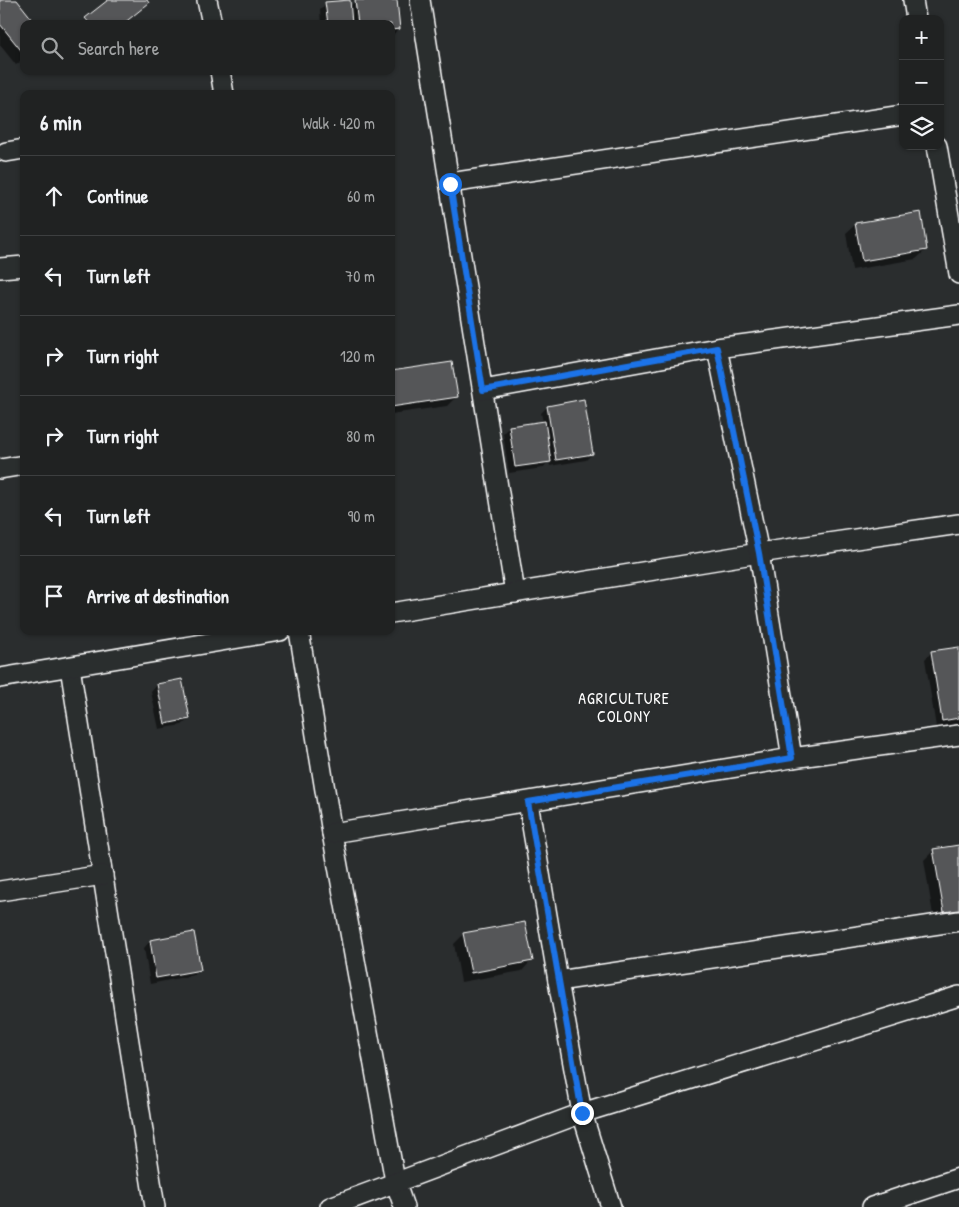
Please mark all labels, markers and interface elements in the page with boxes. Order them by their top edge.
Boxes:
map controls [899,15,944,150]
button: + [899,15,944,60]
search box [20,20,395,75]
icon: search [38,34,66,62]
text: Search here [78,35,159,61]
button: − [899,60,944,105]
button: layers [899,105,944,150]
text: 6 min [40,108,82,137]
text: Walk · 420 m [302,112,375,134]
route start [439,173,462,196]
icon: ahead [40,182,68,210]
text: Continue [87,183,148,209]
text: 60 m [347,185,375,207]
icon: left [40,262,68,290]
text: Turn left [87,263,150,289]
text: 70 m [345,265,375,287]
icon: right [40,342,68,370]
text: Turn right [87,343,158,369]
text: 120 m [340,345,375,367]
icon: right [40,422,68,450]
text: Turn right [87,423,158,449]
text: 80 m [346,425,375,447]
icon: left [40,502,68,530]
text: Turn left [87,503,150,529]
text: 90 m [347,505,375,527]
icon: arrive [40,582,68,610]
text: Arrive at destination [87,583,229,609]
district label: AGRICULTURE COLONY [578,687,670,727]
route end [571,1102,594,1125]

